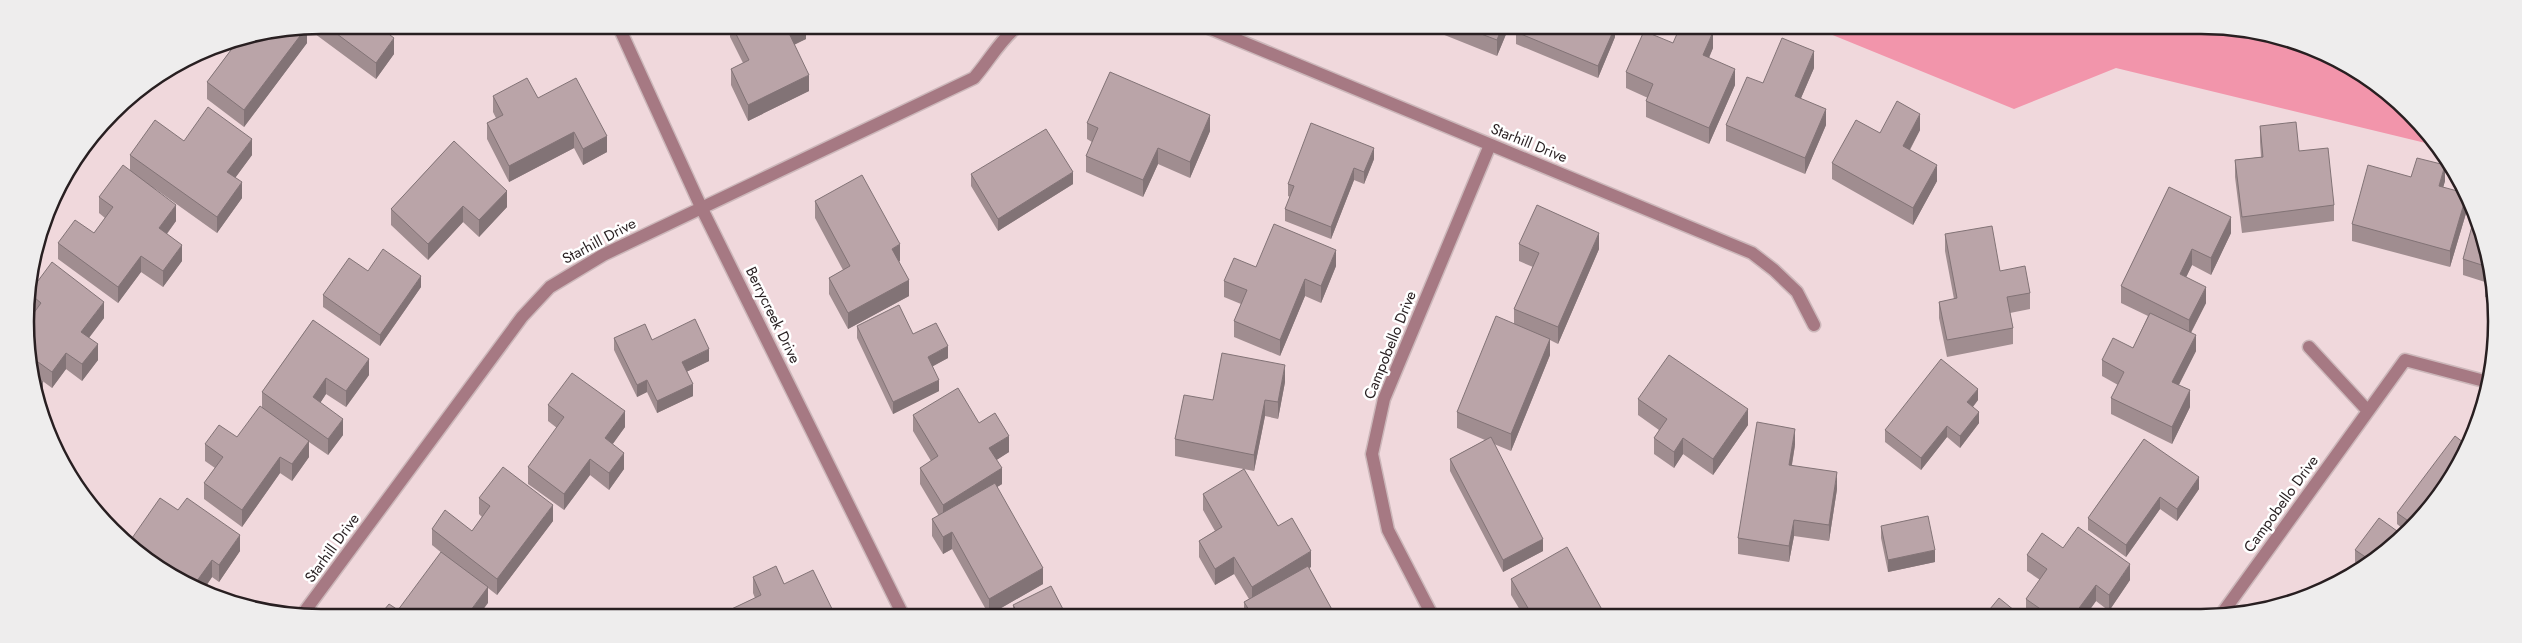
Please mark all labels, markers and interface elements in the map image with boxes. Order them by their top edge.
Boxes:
street label: Starhill Drive [1487,118,1571,168]
street label: Starhill Drive [558,212,640,270]
street label: Berrycreek Drive [740,263,806,367]
street label: Campobello Drive [1358,287,1422,403]
street label: Campobello Drive [2238,451,2324,557]
street label: Starhill Drive [299,509,365,587]

